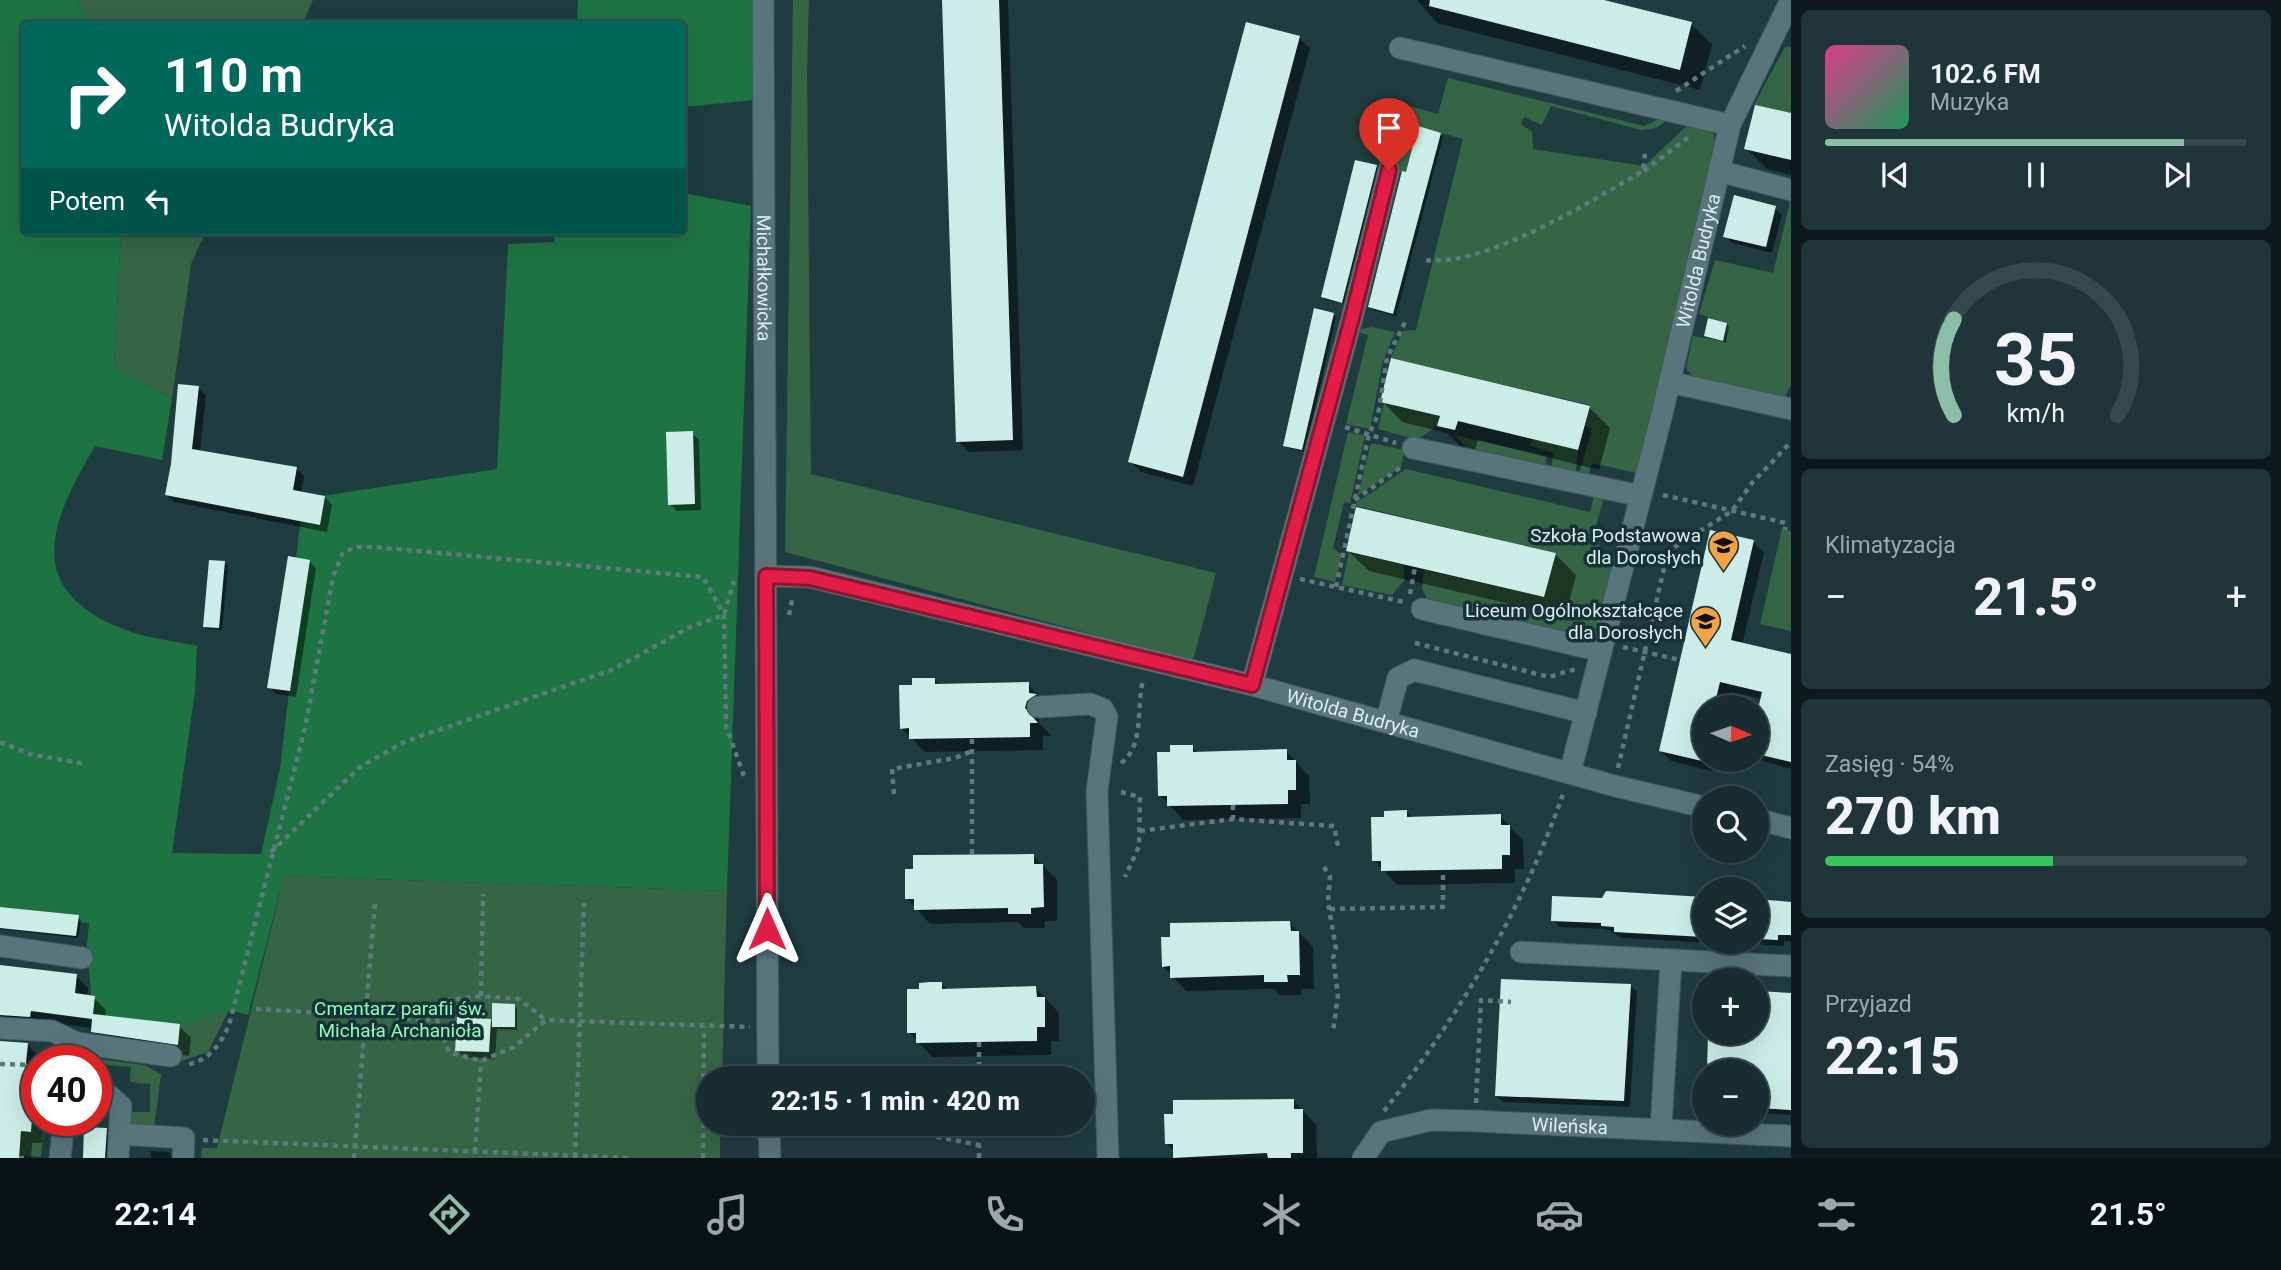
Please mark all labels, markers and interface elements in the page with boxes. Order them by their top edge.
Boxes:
text: 110 m [164,47,303,104]
icon: right [49,49,140,140]
text: 102.6 FM [1930,59,2041,89]
text: Muzyka [1930,89,2009,116]
pin [1359,98,1419,170]
text: Witolda Budryka [164,106,395,144]
icon: arrive [1370,109,1408,147]
icon: previous [1876,156,1914,194]
icon: pause [2017,156,2055,194]
icon: next [2158,156,2196,194]
icon: left [139,182,177,220]
text: Potem [49,186,125,216]
street label: Witolda Budryka [1671,191,1725,330]
street label: Michałkowicka [752,215,776,341]
text: 35 [1994,318,2078,404]
text: km/h [2007,399,2065,428]
place label: Szkoła Podstawowa dla Dorosłych [1530,524,1701,569]
school or university icon: Szkoła Podstawowa dla Dorosłych [1707,529,1741,573]
text: Klimatyzacja [1825,532,1956,559]
text: 21.5° [1973,567,2099,628]
text: − [1825,575,1847,619]
text: + [2225,575,2247,619]
place label: Liceum Ogólnokształcące dla Dorosłych [1465,599,1683,644]
school or university icon: Liceum Ogólnokształcące dla Dorosłych [1689,604,1723,648]
street label: Witolda Budryka [1284,684,1422,743]
north arrow [1692,695,1769,772]
map controls [1692,695,1769,1136]
text: Zasięg · 54% [1825,751,1954,778]
button: search [1692,786,1769,863]
text: 270 km [1825,786,2001,847]
button: layers [1692,877,1769,954]
position arrow [730,892,804,966]
button: + [1692,968,1769,1045]
text: Przyjazd [1825,991,1912,1018]
park label: Cmentarz parafii św. Michała Archanioła [314,997,486,1042]
text: 22:15 [1825,1026,1960,1087]
speed limit sign: 40 [21,1045,112,1136]
button: − [1692,1059,1769,1136]
text: 22:15 · 1 min · 420 m [771,1086,1020,1116]
street label: Wileńska [1531,1112,1609,1139]
icon: directions [425,1190,474,1239]
icon: music [703,1190,752,1239]
icon: phone [980,1190,1029,1239]
icon: climate [1257,1190,1306,1239]
icon: car [1535,1190,1584,1239]
icon: filters [1812,1190,1861,1239]
text: 22:14 [114,1195,197,1233]
text: 21.5° [2090,1195,2167,1233]

